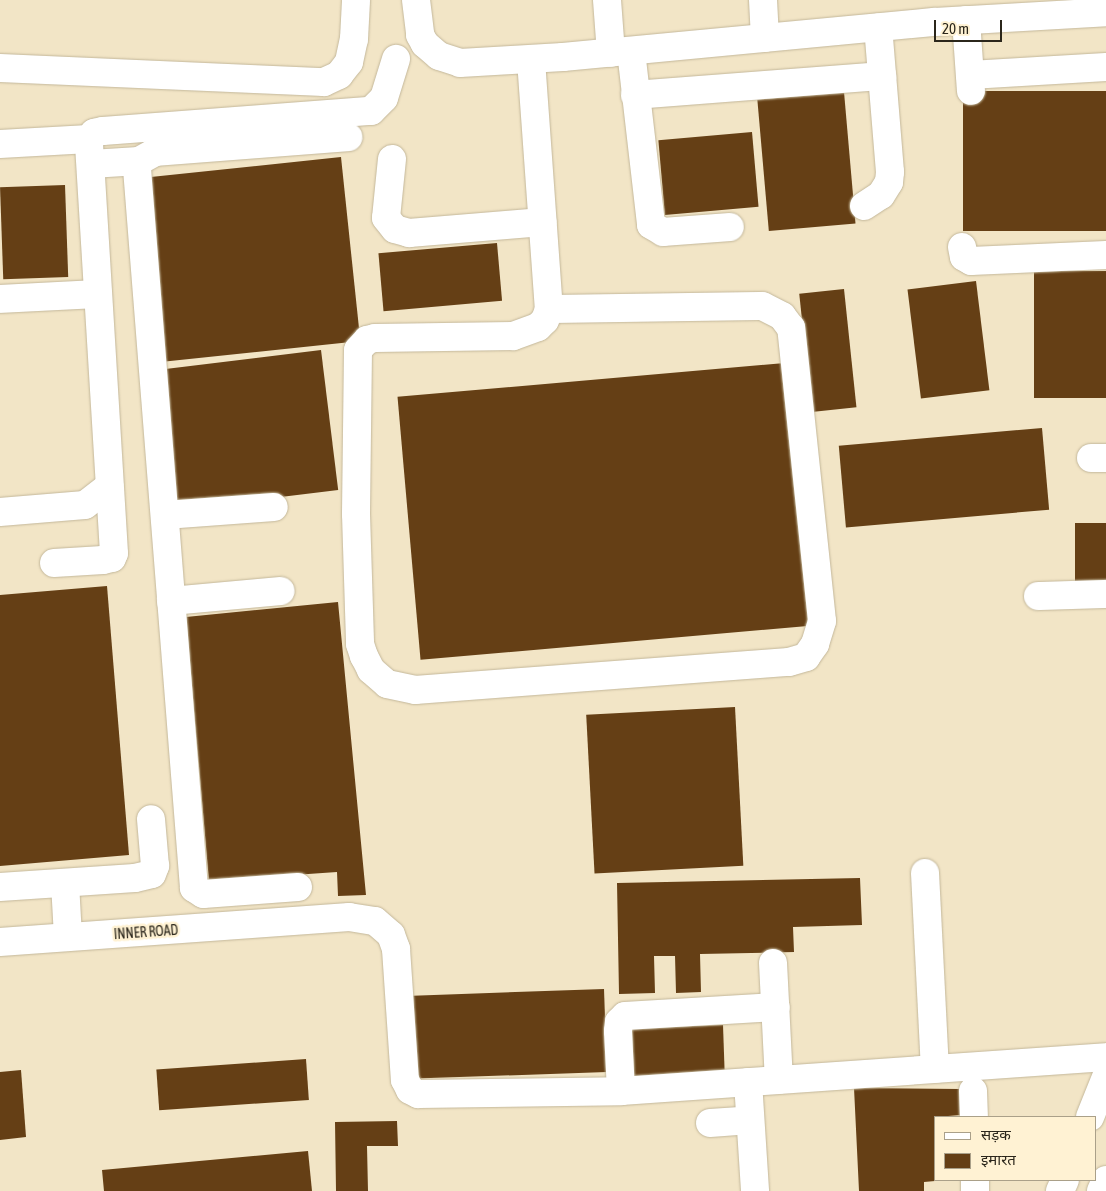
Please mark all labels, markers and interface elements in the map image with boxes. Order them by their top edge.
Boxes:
scale bar [936,10,1004,42]
text: 20 m [942,20,969,37]
street label: INNER ROAD [113,921,179,943]
legend [934,1116,1096,1181]
text: सड़क [981,1126,1011,1143]
text: इमारत [981,1151,1016,1168]

